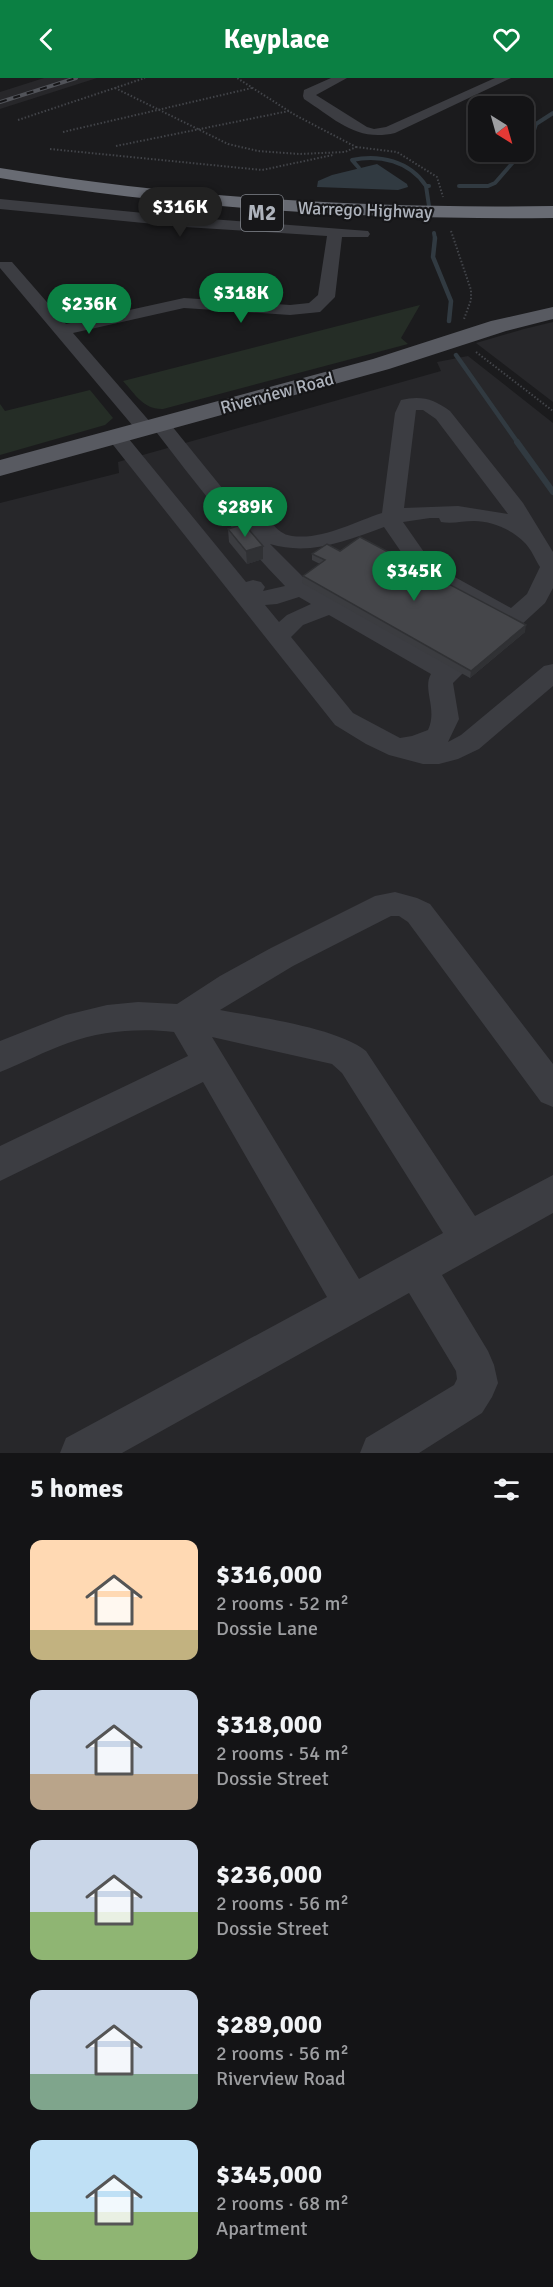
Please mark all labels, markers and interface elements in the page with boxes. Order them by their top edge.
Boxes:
icon: back [30,23,63,56]
text: Keyplace [224,23,329,56]
icon: heart [490,23,523,56]
north arrow [468,96,534,162]
map controls [468,96,534,162]
pin: $316K [138,187,222,238]
text: $316K [152,194,208,219]
road number: M2 [241,195,283,231]
street label: Warrego Highway [297,197,433,223]
pin: $318K [199,273,283,324]
text: $318K [213,280,269,305]
pin: $236K [47,284,131,335]
text: $236K [61,291,117,316]
street label: Riverview Road [218,367,336,419]
pin: $289K [203,487,287,538]
text: $289K [217,494,273,519]
pin: $345K [372,551,456,602]
text: $345K [386,558,442,583]
text: 5 homes [30,1473,123,1505]
icon: filters [490,1473,523,1506]
text: $316,000 [216,1559,322,1591]
icon: home [78,1564,150,1636]
text: 2 rooms · 52 m² [216,1591,349,1616]
text: Dossie Lane [216,1616,318,1641]
text: $318,000 [216,1709,322,1741]
icon: home [78,1714,150,1786]
text: 2 rooms · 54 m² [216,1741,349,1766]
text: Dossie Street [216,1766,329,1791]
text: $236,000 [216,1859,322,1891]
icon: home [78,1864,150,1936]
text: 2 rooms · 56 m² [216,1891,349,1916]
text: Dossie Street [216,1916,329,1941]
text: $289,000 [216,2009,322,2041]
icon: home [78,2014,150,2086]
text: 2 rooms · 56 m² [216,2041,349,2066]
text: Riverview Road [216,2066,346,2091]
text: $345,000 [216,2159,322,2191]
icon: home [78,2164,150,2236]
text: 2 rooms · 68 m² [216,2191,349,2216]
text: Apartment [216,2216,308,2241]

